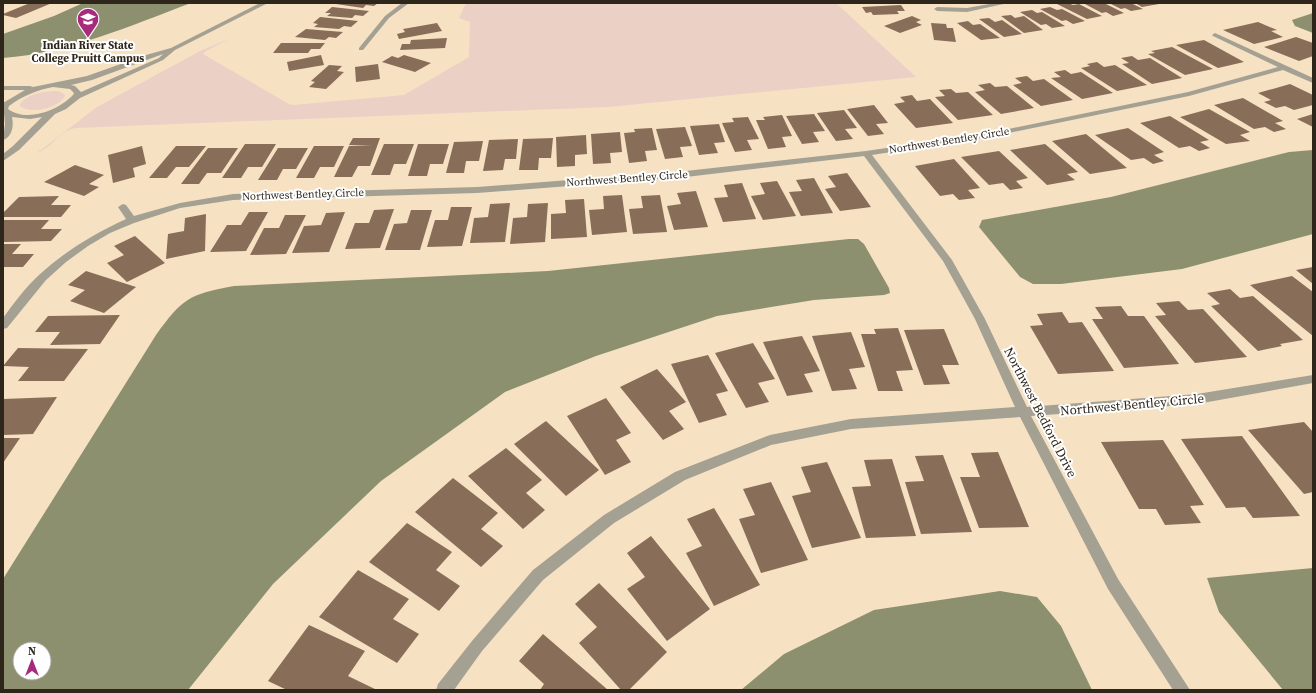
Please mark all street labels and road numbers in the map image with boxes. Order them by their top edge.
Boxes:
street label: Northwest Bentley Circle [888,123,1011,157]
street label: Northwest Bentley Circle [566,167,689,190]
street label: Northwest Bentley Circle [242,185,365,204]
street label: Northwest Bedford Drive [1000,344,1081,481]
street label: Northwest Bentley Circle [1059,390,1205,419]

